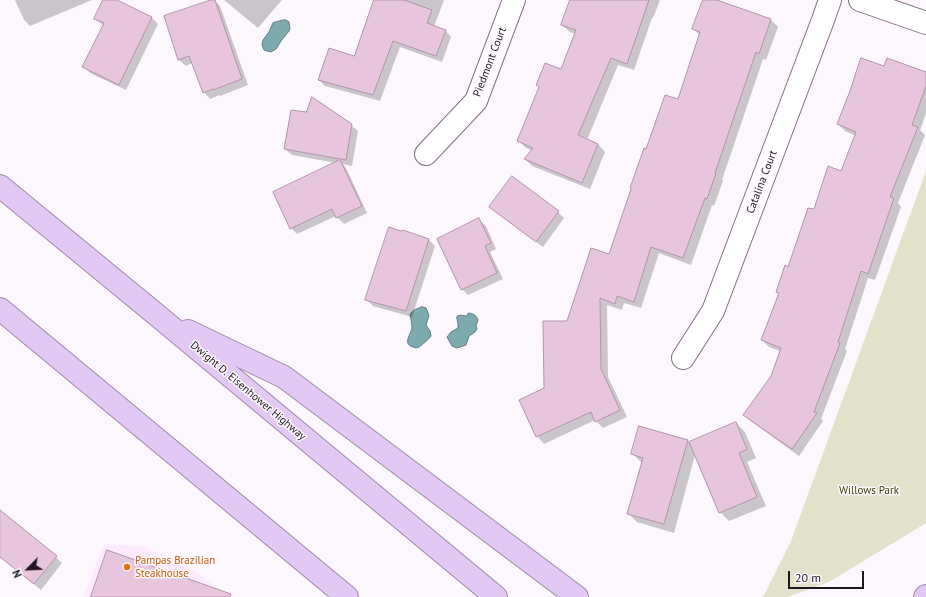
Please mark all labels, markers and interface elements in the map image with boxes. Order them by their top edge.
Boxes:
street label: Piedmont Court [471,25,509,99]
street label: Catalina Court [744,148,780,216]
street label: Dwight D. Eisenhower Highway [187,339,309,443]
park label: Willows Park [839,484,899,498]
north arrow [8,549,48,589]
place label: Pampas Brazilian Steakhouse [135,554,215,580]
marker: Pampas Brazilian Steakhouse [122,562,132,572]
scale bar [790,563,866,589]
text: N [9,568,25,580]
text: 20 m [795,570,821,585]

